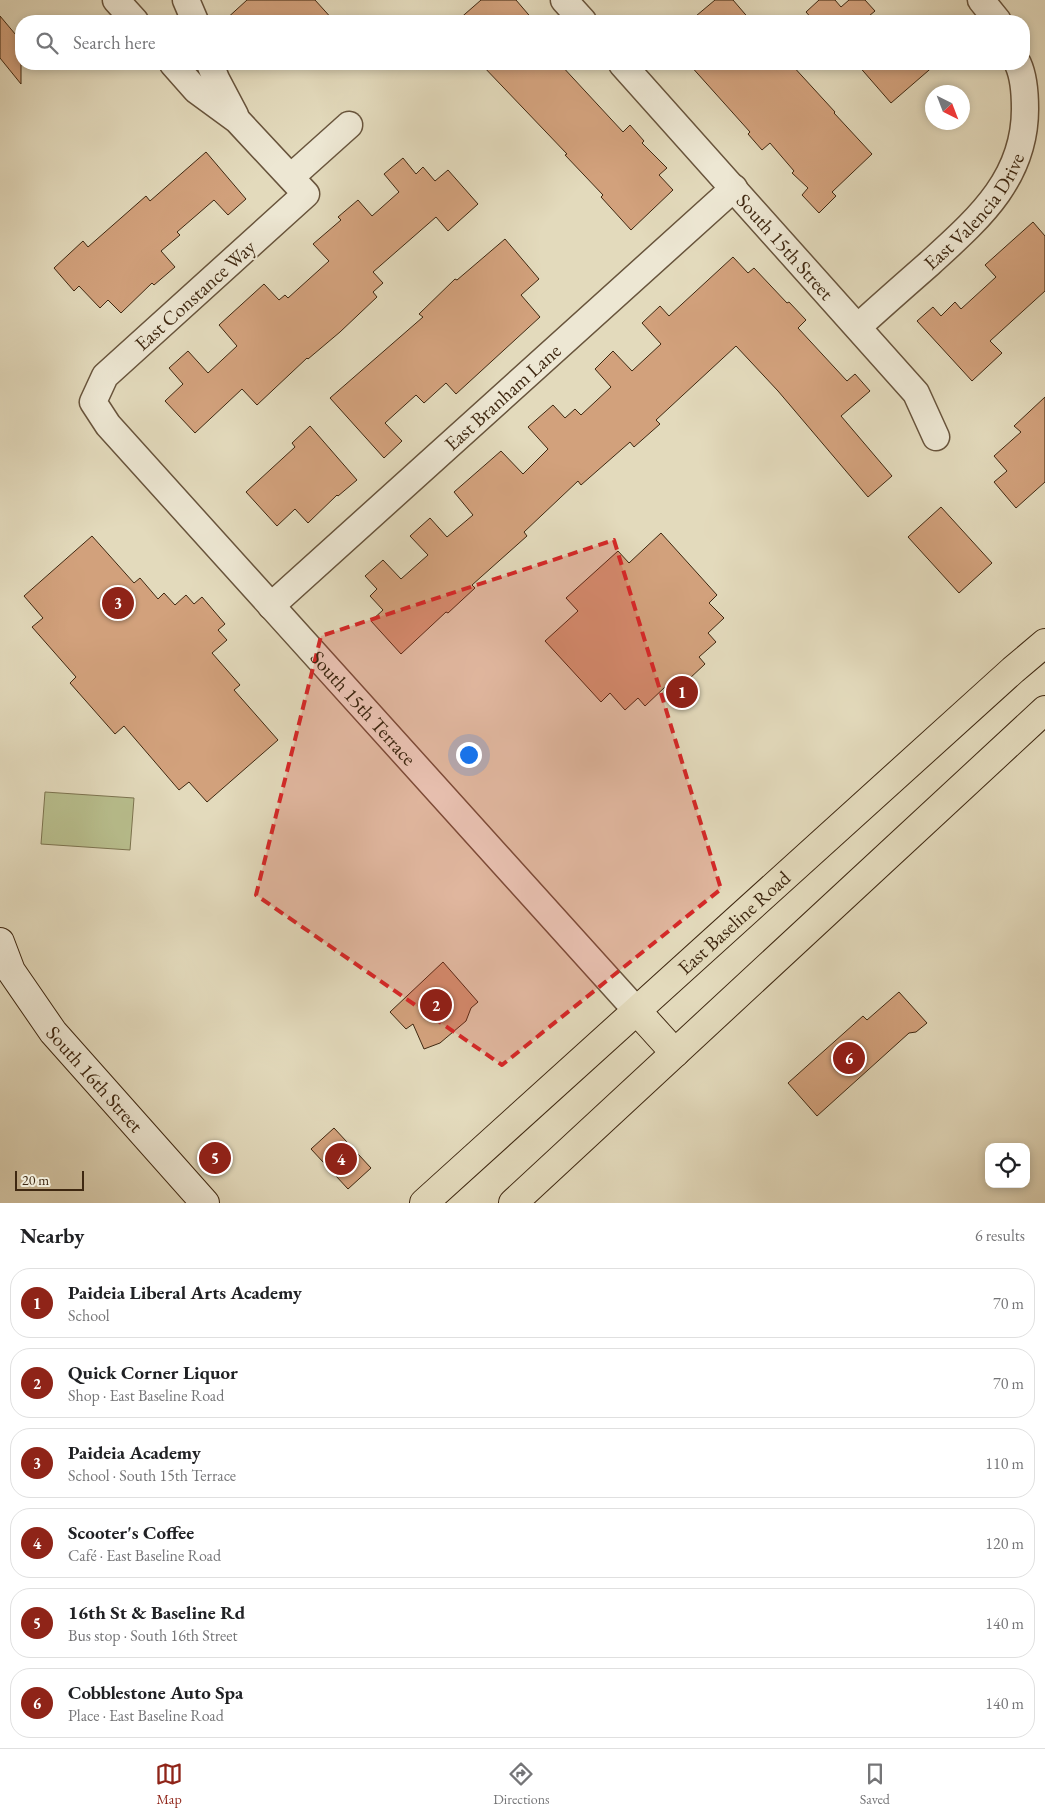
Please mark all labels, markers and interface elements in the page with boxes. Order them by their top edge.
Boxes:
search box [15,15,1030,70]
icon: search [33,29,61,57]
text: Search here [73,30,155,55]
north arrow [925,85,970,130]
street label: East Valencia Drive [918,149,1030,275]
street label: South 15th Street [731,188,840,306]
street label: East Constance Way [129,234,261,356]
street label: East Branham Lane [439,337,567,456]
pin: 3 [102,584,134,622]
street label: South 15th Terrace [305,645,422,771]
pin: 1 [666,673,698,711]
your location [456,742,482,768]
street label: East Baseline Road [672,864,797,980]
pin: 2 [420,986,452,1024]
street label: South 16th Street [41,1020,150,1138]
pin: 6 [833,1039,865,1077]
pin: 5 [199,1139,231,1177]
pin: 4 [325,1140,357,1178]
map controls [985,1143,1030,1188]
button: locate [985,1143,1030,1188]
scale bar [15,1168,84,1191]
text: 20 m [22,1171,49,1189]
text: Nearby [20,1222,84,1249]
text: 6 results [975,1225,1025,1246]
text: Paideia Liberal Arts Academy [68,1280,302,1305]
text: 1 [33,1293,41,1314]
text: 70 m [993,1293,1024,1314]
text: School [68,1305,110,1326]
text: Quick Corner Liquor [68,1360,238,1385]
text: 2 [33,1373,41,1394]
text: 70 m [993,1373,1024,1394]
text: Shop · East Baseline Road [68,1385,224,1406]
text: Paideia Academy [68,1440,201,1465]
text: 3 [33,1453,41,1474]
text: 110 m [985,1453,1024,1474]
text: School · South 15th Terrace [68,1465,236,1486]
text: Scooter's Coffee [68,1520,194,1545]
text: 4 [33,1533,41,1554]
text: 120 m [985,1533,1024,1554]
text: Café · East Baseline Road [68,1545,221,1566]
text: 16th St & Baseline Rd [68,1600,245,1625]
text: 5 [33,1613,41,1634]
text: 140 m [985,1613,1024,1634]
text: Bus stop · South 16th Street [68,1625,237,1646]
text: Cobblestone Auto Spa [68,1680,243,1705]
text: 6 [33,1693,41,1714]
text: 140 m [985,1693,1024,1714]
text: Place · East Baseline Road [68,1705,224,1726]
tab: Map [155,1760,183,1808]
tab: Directions [493,1760,550,1808]
tab: Saved [860,1760,890,1808]

